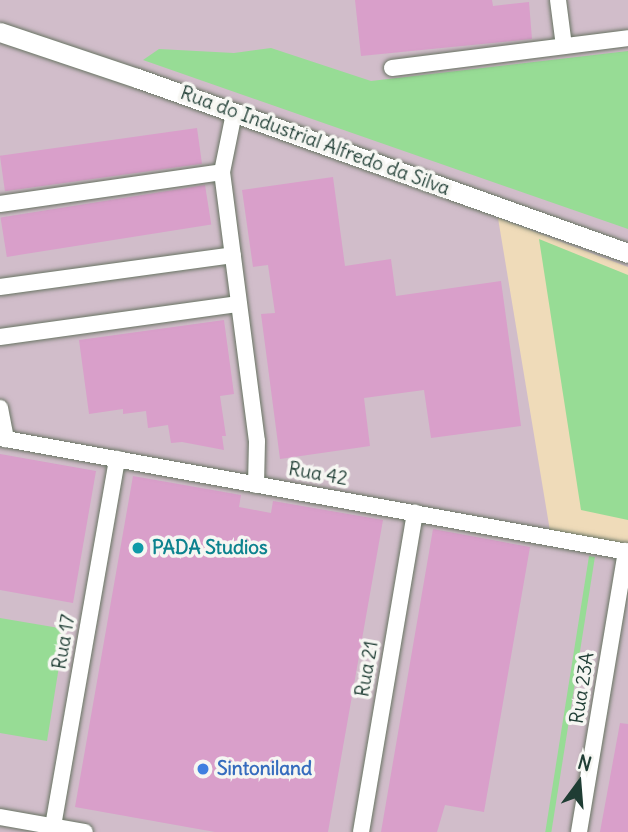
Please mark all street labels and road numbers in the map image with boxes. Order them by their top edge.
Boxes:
street label: Rua do Industrial Alfredo da Silva [177,82,453,200]
street label: Rua 42 [287,458,349,490]
street label: Rua 17 [48,613,80,671]
street label: Rua 21 [351,639,383,699]
street label: Rua 23A [565,651,599,725]

